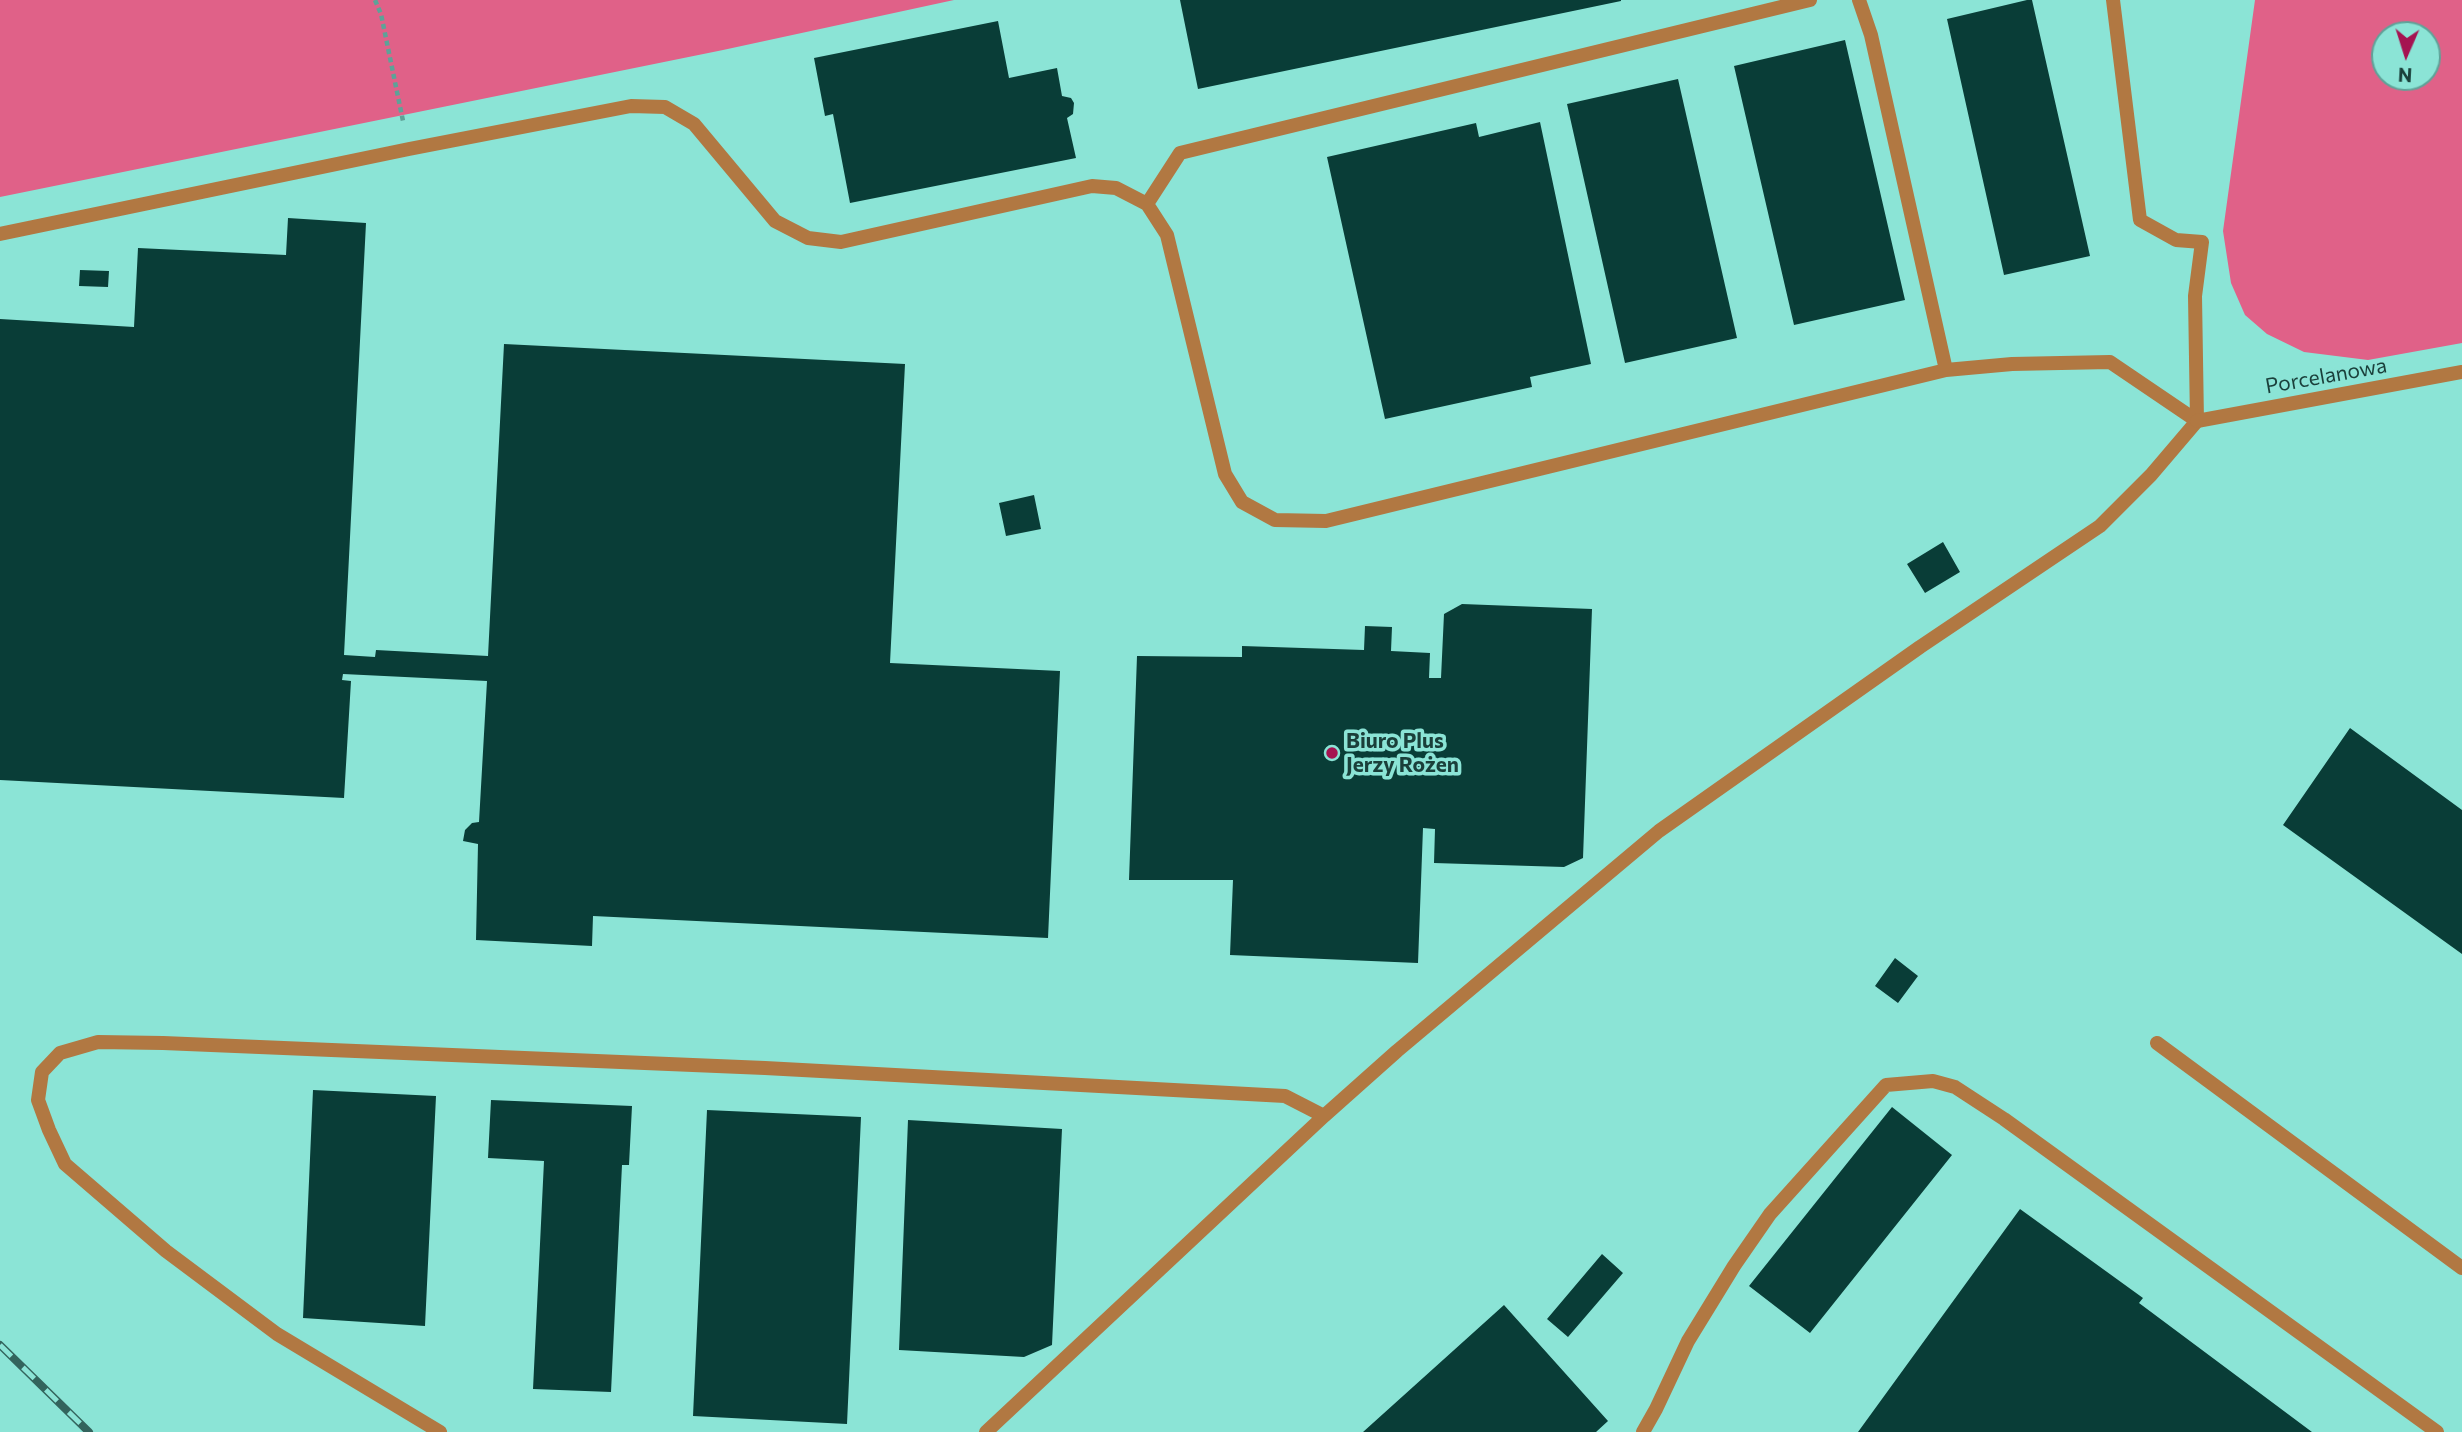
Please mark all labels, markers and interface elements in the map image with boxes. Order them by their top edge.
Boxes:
north arrow [2371,21,2441,91]
text: N [2397,64,2413,87]
street label: Porcelanowa [2263,353,2389,399]
place label: Biuro Plus Jerzy Rożen [1346,728,1459,778]
marker: Biuro Plus Jerzy Rożen [1324,745,1340,761]

